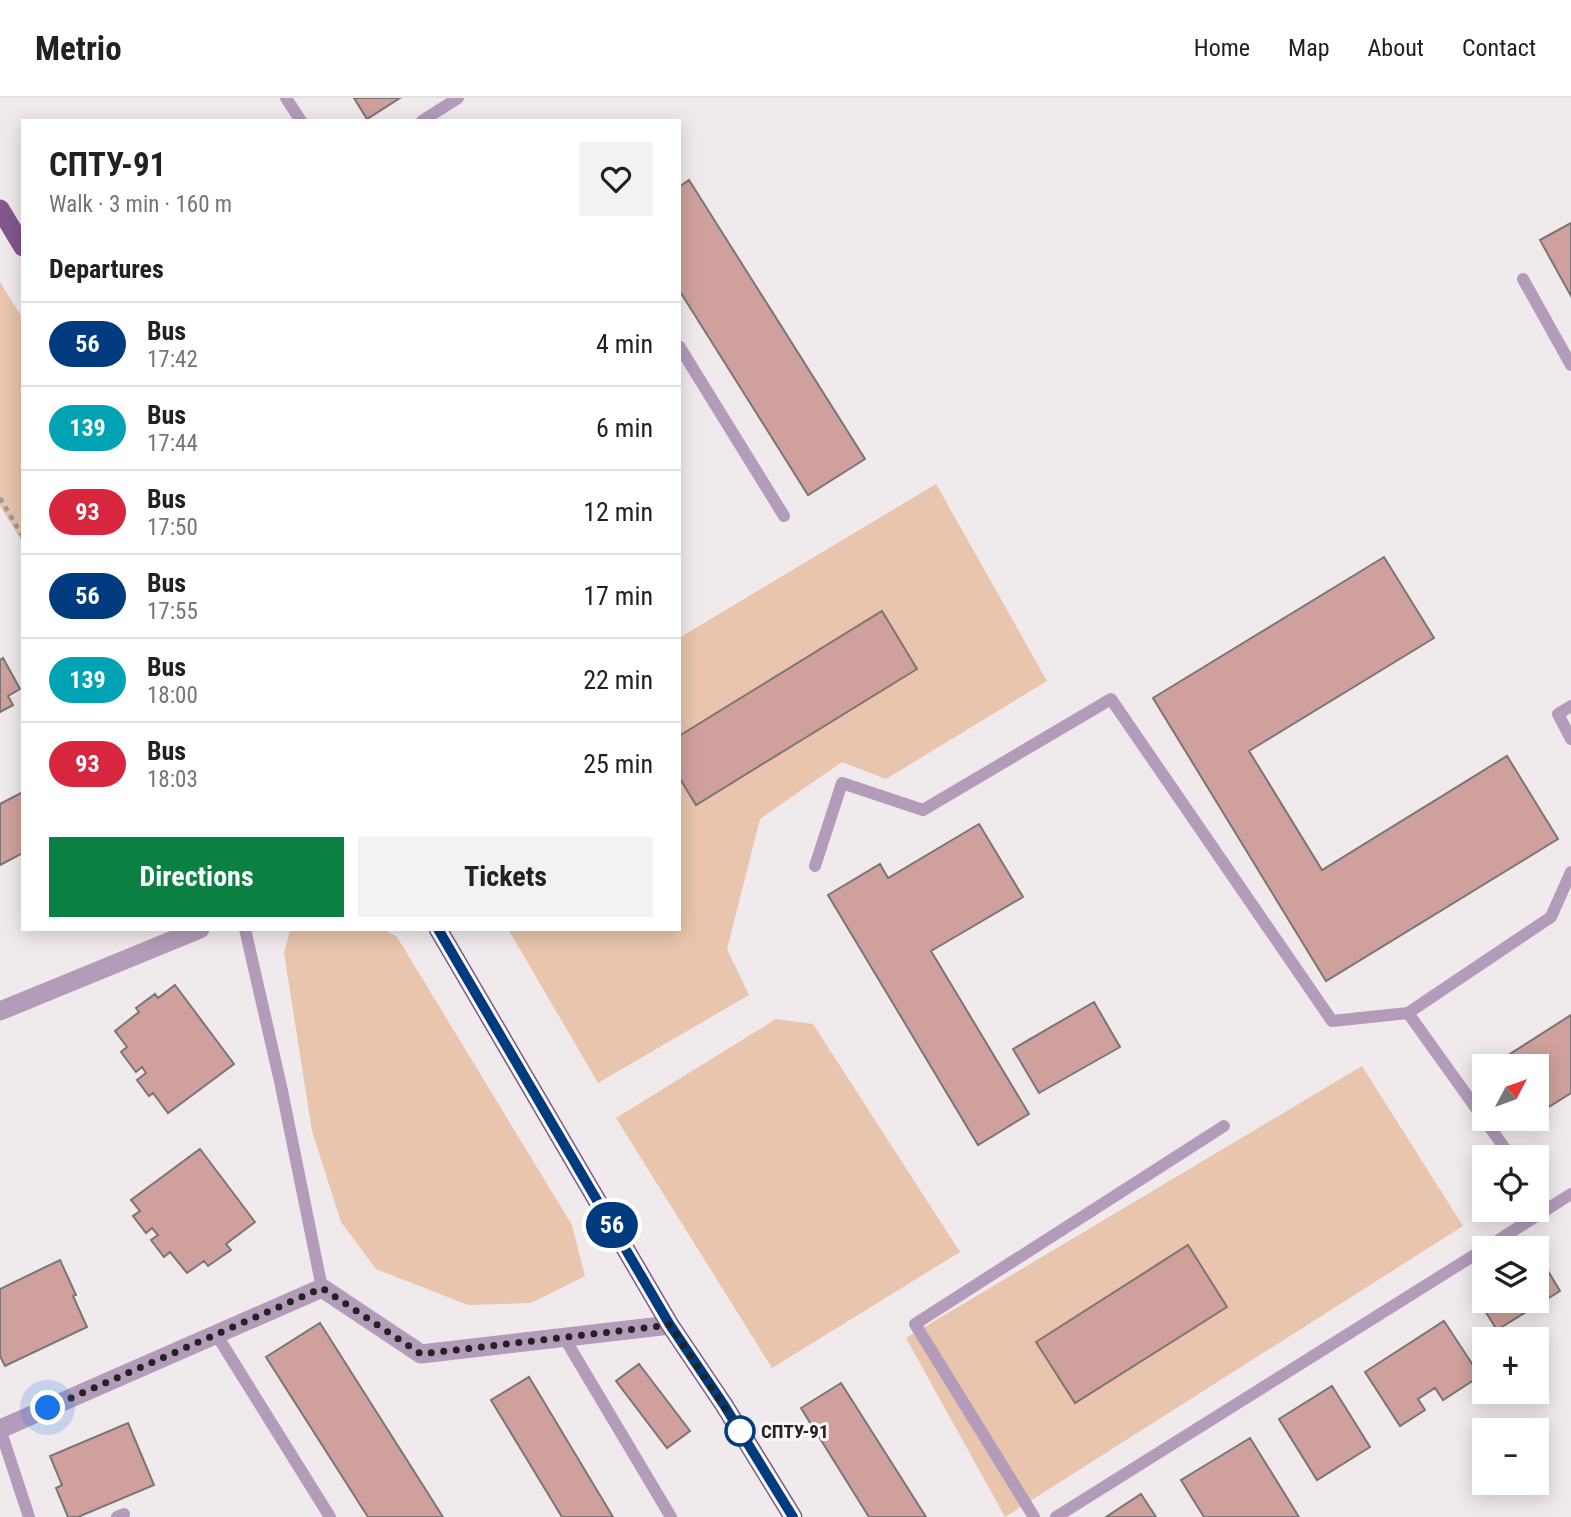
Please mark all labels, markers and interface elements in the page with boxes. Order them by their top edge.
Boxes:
text: Metrio [35,29,122,68]
text: Home [1194,34,1250,62]
text: Map [1288,34,1330,62]
text: About [1368,34,1424,62]
text: Contact [1462,34,1536,62]
button: heart [579,142,653,216]
text: СПТУ-91 [49,145,166,184]
text: Walk · 3 min · 160 m [49,191,232,218]
text: Departures [49,254,164,284]
text: Bus [147,316,186,346]
text: 4 min [596,329,653,359]
text: 56 [75,330,100,358]
text: 17:42 [147,346,198,373]
text: Bus [147,400,186,430]
text: 6 min [596,413,653,443]
text: 139 [69,414,106,442]
text: 17:44 [147,430,198,457]
text: Bus [147,484,186,514]
text: 12 min [583,497,653,527]
text: 93 [75,498,100,526]
text: 17:50 [147,514,198,541]
text: Bus [147,568,186,598]
text: 17 min [583,581,653,611]
text: 56 [75,582,100,610]
text: 17:55 [147,598,198,625]
text: Bus [147,652,186,682]
text: 22 min [583,665,653,695]
text: 139 [69,666,106,694]
text: 18:00 [147,682,198,709]
text: Bus [147,736,186,766]
text: 25 min [583,749,653,779]
text: 93 [75,750,100,778]
text: 18:03 [147,766,198,793]
button: Directions [49,837,344,917]
button: Tickets [358,837,653,917]
north arrow [1472,1054,1549,1130]
map controls [1472,1054,1549,1495]
button: locate [1472,1145,1549,1222]
line badge: 56 [580,1202,644,1248]
text: 56 [600,1211,624,1239]
button: layers [1472,1236,1549,1313]
button: + [1472,1327,1549,1404]
your location [30,1390,65,1425]
marker: СПТУ-91 [725,1416,755,1446]
button: − [1472,1418,1549,1495]
place label: СПТУ-91 [761,1420,829,1443]

